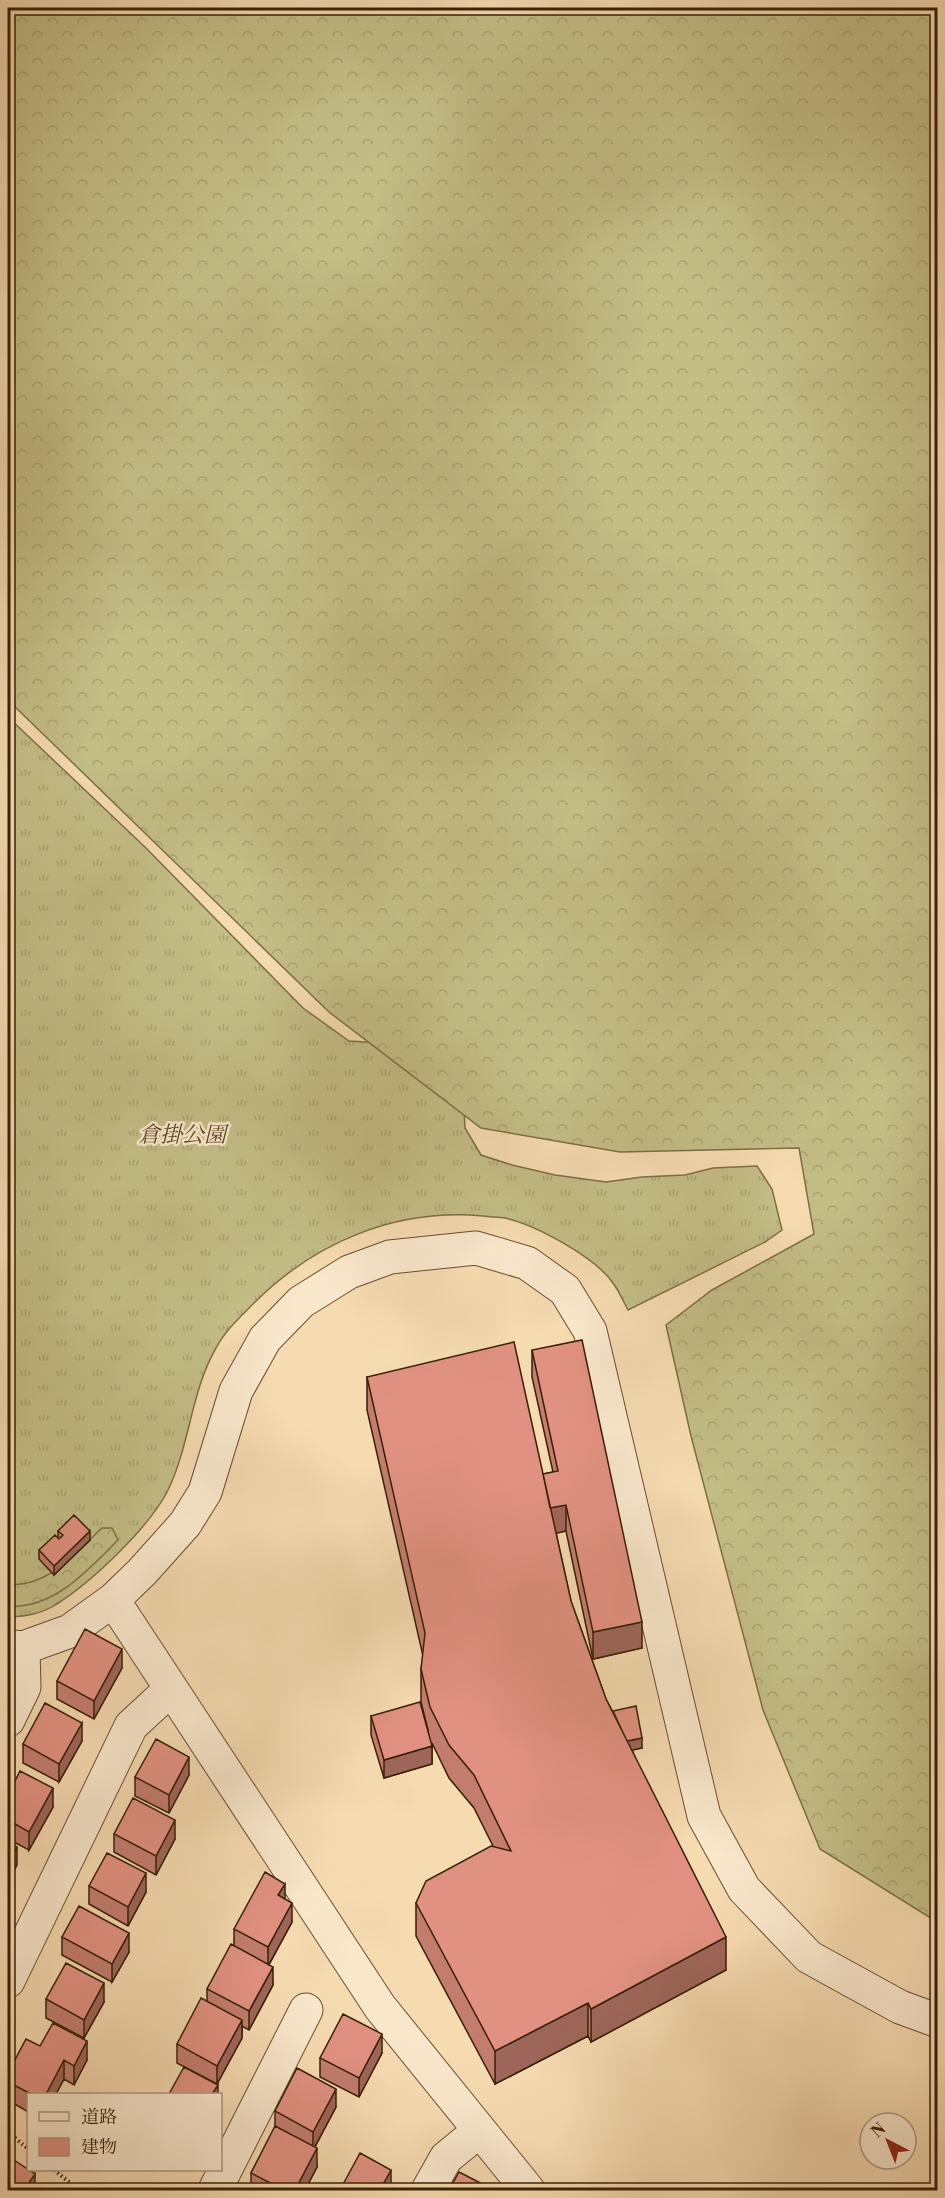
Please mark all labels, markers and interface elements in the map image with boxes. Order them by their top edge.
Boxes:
park label: 倉掛公園 [138,1122,229,1149]
legend [27,2093,222,2171]
text: 道路 [81,2106,117,2129]
north arrow [858,2111,918,2171]
text: N [867,2119,890,2142]
text: 建物 [81,2136,117,2159]

